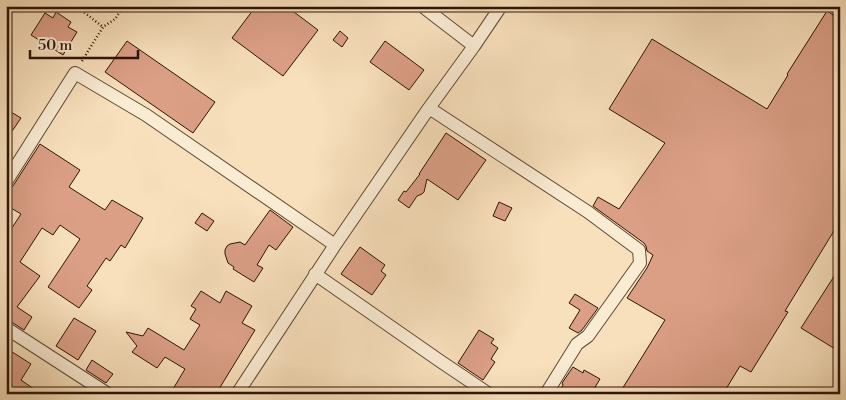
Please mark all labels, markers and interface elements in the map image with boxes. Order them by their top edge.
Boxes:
scale bar [30,28,138,60]
text: 50 m [38,36,72,55]

